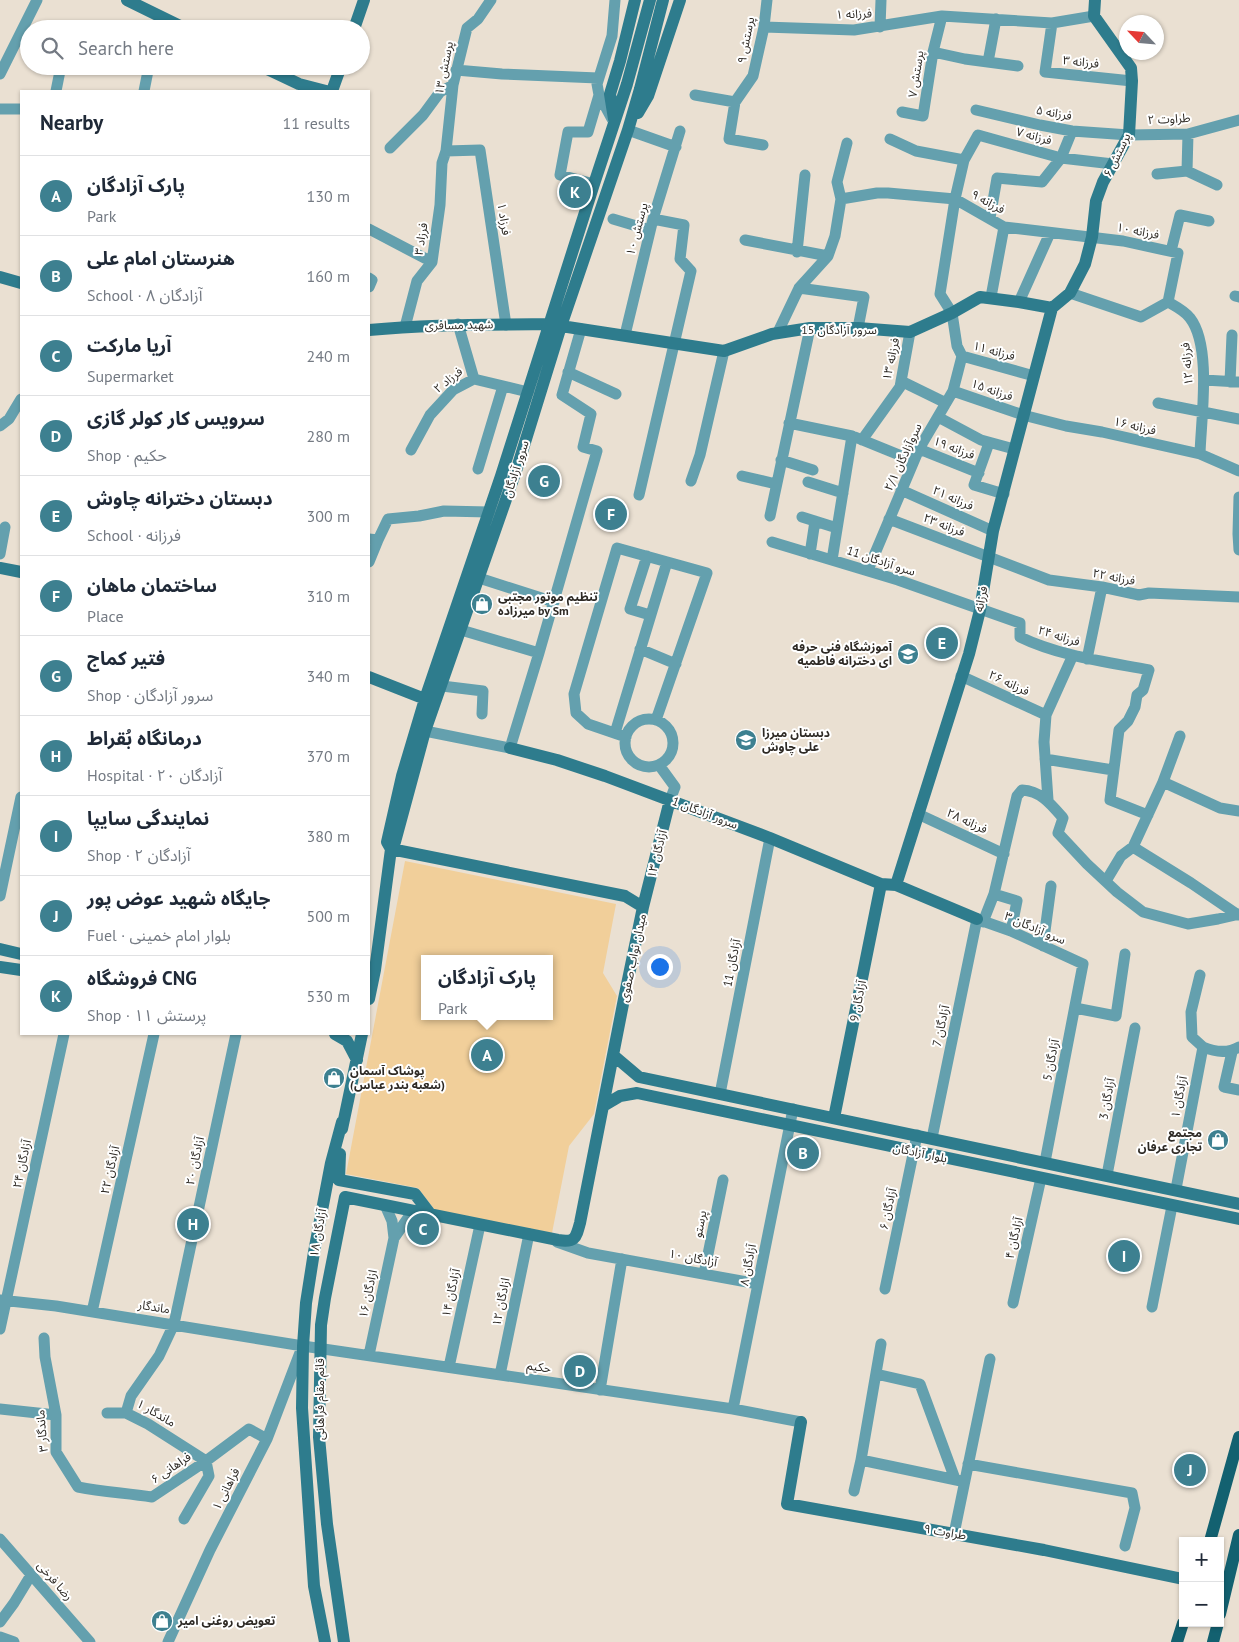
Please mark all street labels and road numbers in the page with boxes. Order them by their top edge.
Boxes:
street label: فرزانه ۱ [836,5,872,22]
street label: پرستش ۹ [734,15,758,65]
street label: پرستش ۱۳ [431,40,457,96]
street label: پرستش ۷ [904,49,928,99]
street label: فرزانه ۳ [1062,52,1100,71]
street label: فرزانه ۵ [1035,102,1073,123]
street label: طراوت ۲ [1147,110,1191,127]
street label: فرزانه ۷ [1015,124,1054,147]
street label: پرستش ۶ [1099,130,1135,180]
street label: فرزانه ۹ [969,186,1008,217]
street label: پرستش ۱۰ [622,201,652,257]
street label: فرزاد ۱ [495,202,514,236]
street label: فرزانه ۱۰ [1116,219,1161,242]
street label: فرزاد ۳ [411,222,430,256]
street label: شهید مسافری [424,316,494,333]
street label: سرور آزادگان 15 [801,322,877,337]
street label: فرزانه ۱۳ [879,336,902,382]
street label: فرزانه ۱۱ [971,338,1017,363]
street label: فرزانه ۱۲ [1177,342,1196,386]
street label: فرزاد ۲ [430,363,465,396]
street label: فرزانه ۱۵ [969,375,1015,404]
street label: فرزانه ۱۶ [1112,413,1158,438]
street label: ۲/۱ سروآزادگان [880,421,925,493]
street label: فرزانه ۱۹ [931,433,977,462]
street label: سرور آزادگان [499,438,532,499]
street label: فرزانه ۲۱ [930,482,976,513]
street label: فرزانه ۲۳ [921,510,967,539]
street label: سرو آزادگان 11 [845,542,917,579]
street label: فرزانه ۲۲ [1092,565,1137,588]
street label: فرزانه [971,585,990,613]
street label: فرزانه ۲۴ [1036,622,1082,649]
street label: فرزانه ۲۶ [987,667,1032,698]
street label: سرور آزادگان 1 [670,793,740,832]
street label: فرزانه ۲۸ [945,805,990,836]
street label: آزادگان ۱۳ [643,828,670,880]
street label: سرو آزادگان ۳ [1002,908,1068,947]
street label: میدان نواب صفوی [616,912,649,1003]
street label: آزادگان 11 [720,937,744,988]
street label: آزادگان 9 [846,978,869,1023]
street label: آزادگان 7 [929,1003,952,1048]
street label: آزادگان 5 [1039,1037,1062,1082]
street label: آزادگان ۱ [1167,1074,1190,1119]
street label: آزادگان 3 [1095,1076,1118,1121]
street label: آزادگان ۲۰ [182,1135,207,1186]
street label: آزادگان ۲۴ [9,1138,34,1189]
street label: بلوار آزادگان [892,1139,949,1166]
street label: آزادگان ۲۲ [97,1144,122,1196]
street label: آزادگان ۶ [876,1186,899,1231]
street label: آزادگان ۱۸ [306,1207,329,1258]
street label: پرستو [690,1209,711,1239]
street label: آزادگان ۴ [1001,1215,1026,1260]
street label: آزادگان ۸ [736,1242,759,1287]
street label: آزادگان ۱۰ [668,1245,719,1270]
street label: آزادگان ۱۴ [438,1267,463,1318]
street label: ازادگان ۱۶ [355,1268,380,1319]
street label: ازادگان ۱۲ [488,1276,513,1327]
street label: ماندگار [136,1296,171,1316]
street label: حکیم [526,1357,552,1378]
street label: قائم مقام فراهانی [312,1358,329,1440]
street label: ماندگار ۱ [134,1395,178,1430]
street label: ماندگار ۳ [32,1409,51,1453]
street label: فراهانی ۶ [148,1449,194,1486]
street label: فراهانی ۱ [209,1465,242,1512]
street label: طراوت ۹ [923,1520,967,1543]
street label: رضا فرخی [34,1558,76,1603]

